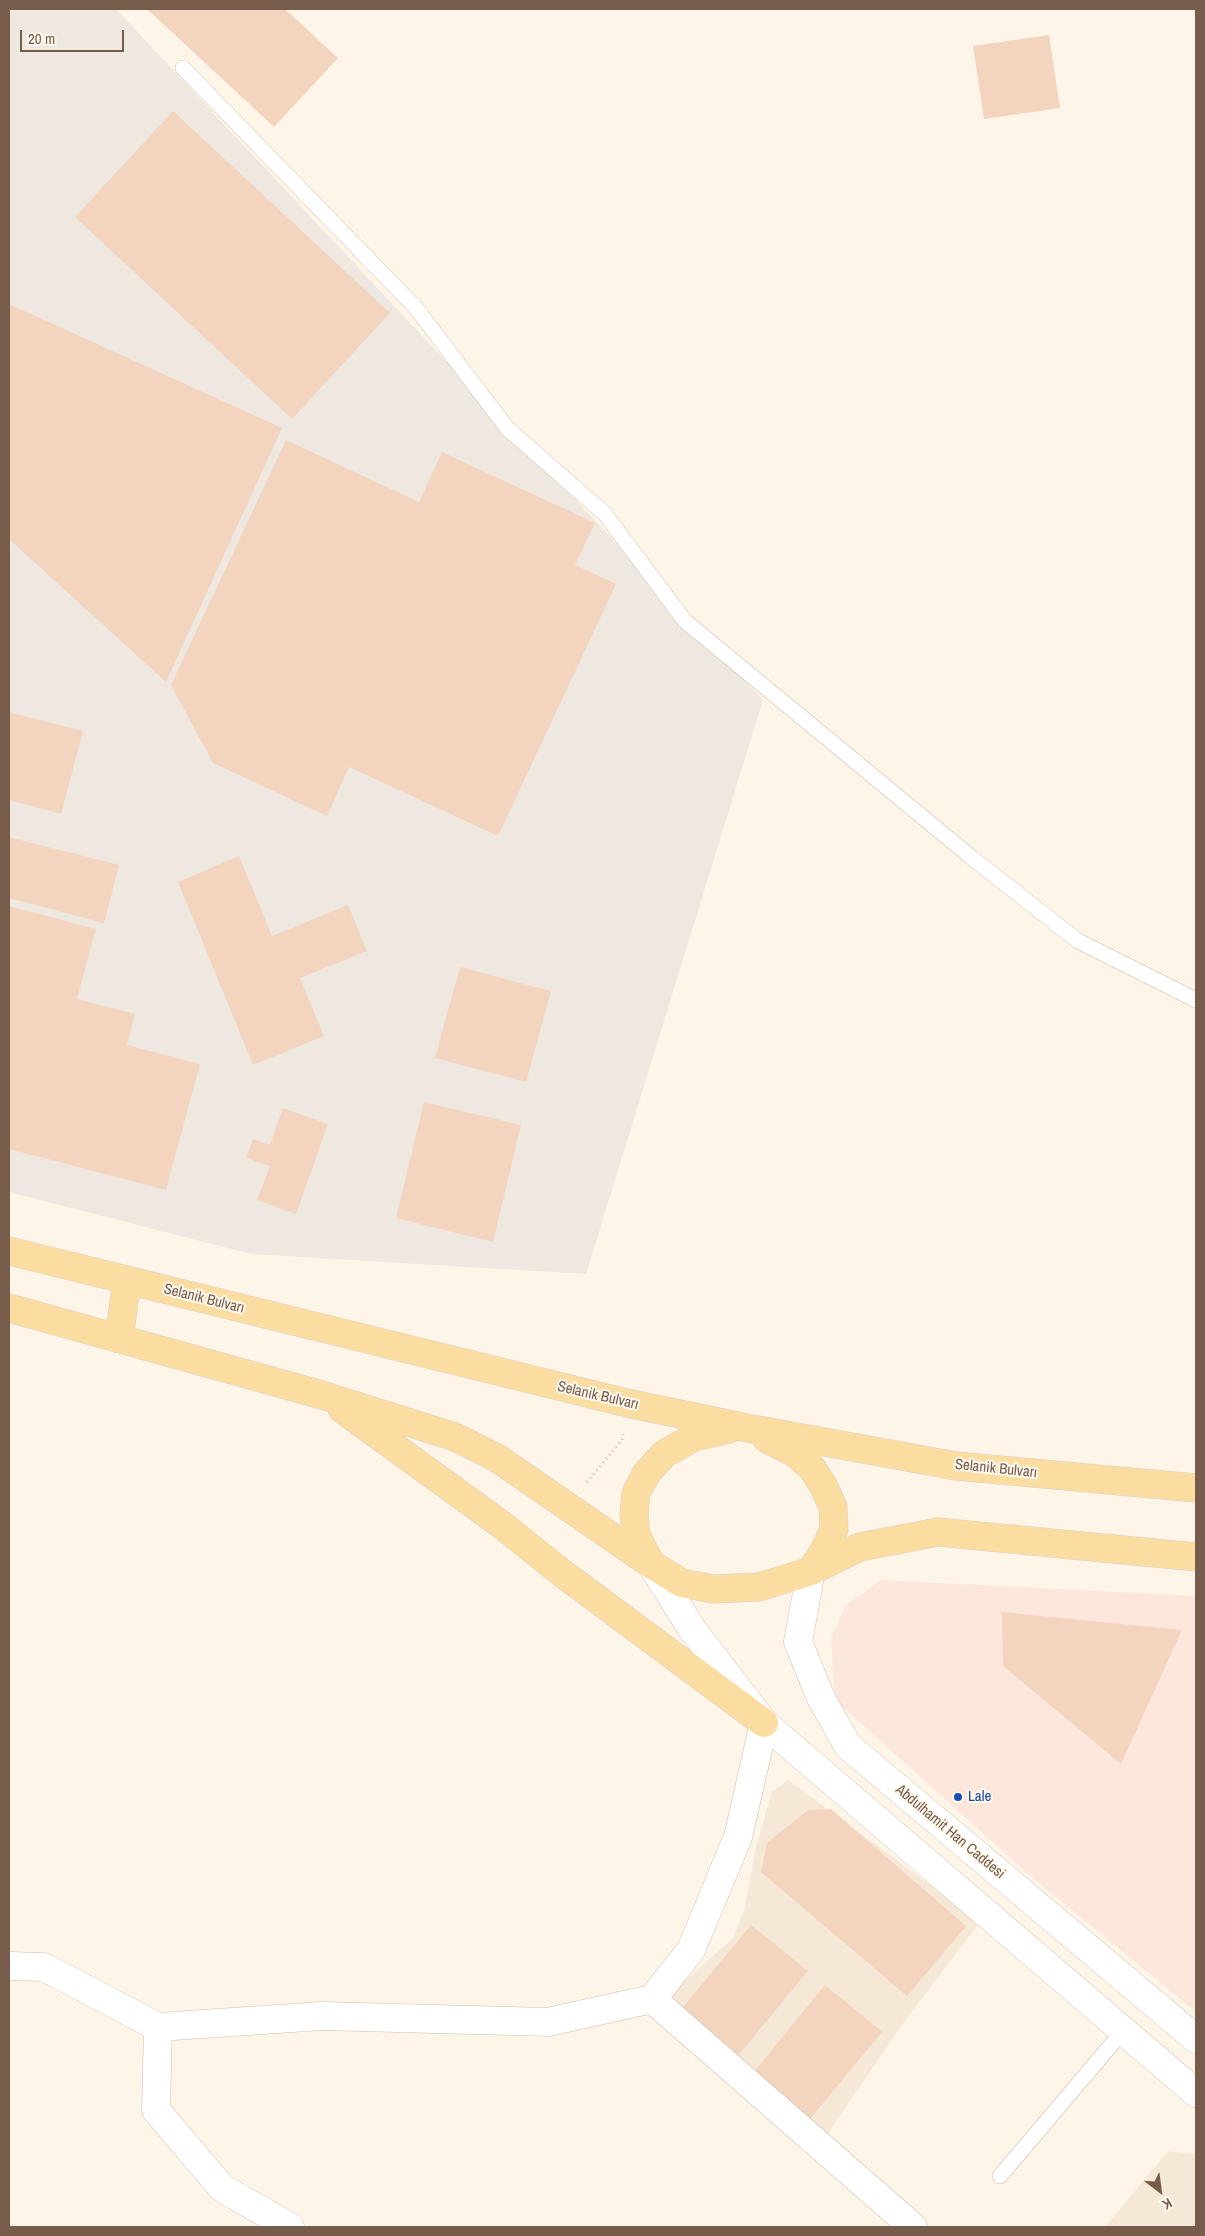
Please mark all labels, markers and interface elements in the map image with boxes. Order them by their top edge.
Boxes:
scale bar [22,20,126,52]
text: 20 m [28,28,55,49]
street label: Selanik Bulvarı [162,1280,246,1318]
street label: Selanik Bulvarı [556,1378,640,1414]
street label: Selanik Bulvarı [954,1456,1038,1482]
street label: Abdulhamit Han Caddesi [892,1781,1008,1883]
place label: Lale [968,1788,991,1806]
marker: Lale [952,1791,964,1803]
north arrow [1135,2166,1185,2216]
text: K [1159,2194,1176,2214]

